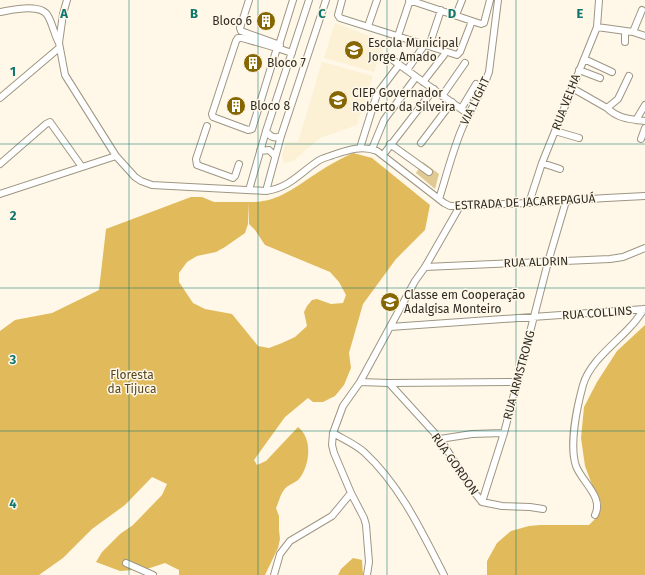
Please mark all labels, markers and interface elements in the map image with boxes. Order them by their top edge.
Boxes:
text: A [59,6,68,21]
text: B [190,6,198,21]
text: C [318,6,326,21]
text: D [448,6,457,21]
text: E [577,6,584,21]
building icon: Bloco 6 [255,10,277,32]
place label: Bloco 6 [212,14,252,28]
place label: Escola Municipal Jorge Amado [368,36,459,64]
school or university icon: Escola Municipal Jorge Amado [343,39,365,61]
building icon: Bloco 7 [242,52,264,74]
place label: Bloco 7 [267,56,306,70]
text: 1 [10,64,16,79]
street label: RUA VELHA [549,72,583,132]
street label: VIA LIGHT [457,74,493,127]
place label: CIEP Governador Roberto da Silveira [352,86,455,114]
school or university icon: CIEP Governador Roberto da Silveira [327,89,349,111]
building icon: Bloco 8 [225,95,247,117]
place label: Bloco 8 [250,99,290,113]
street label: ESTRADA DE JACAREPAGUÁ [454,190,596,213]
text: 2 [10,208,17,223]
street label: RUA ALDRIN [503,254,569,270]
place label: Classe em Cooperação Adalgisa Monteiro [404,288,525,316]
school or university icon: Classe em Cooperação Adalgisa Monteiro [379,291,401,313]
street label: RUA COLLINS [562,304,633,322]
street label: RUA ARMSTRONG [500,329,538,421]
text: 3 [9,352,17,367]
park label: Floresta da Tijuca [108,368,156,396]
street label: RUA GORDON [428,430,482,498]
text: 4 [9,496,17,511]

